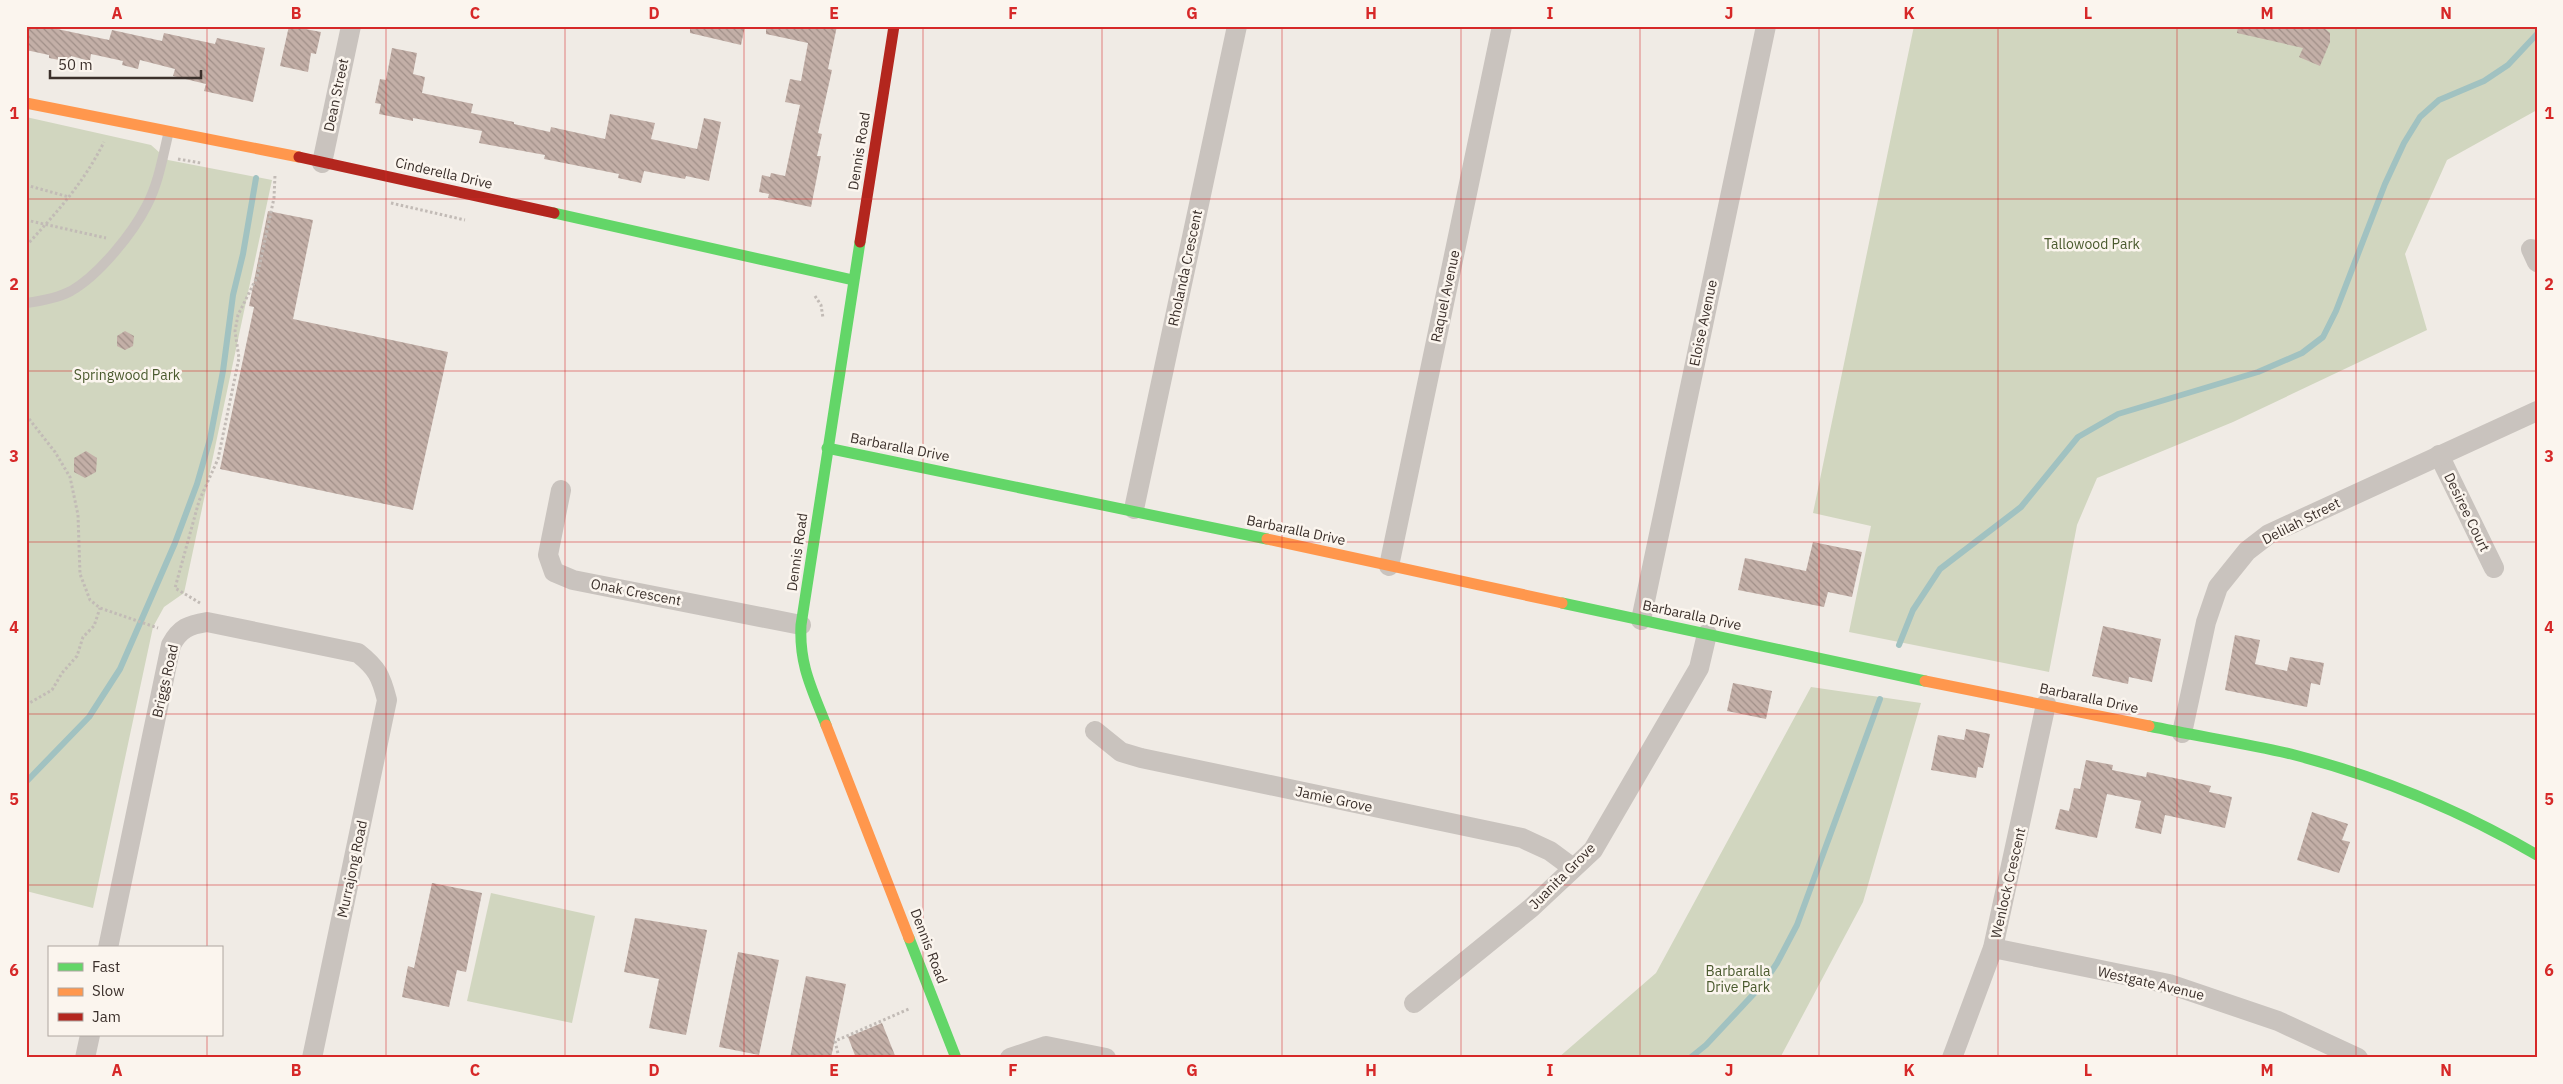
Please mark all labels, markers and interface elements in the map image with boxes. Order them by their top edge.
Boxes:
text: A [112,3,123,23]
text: B [291,3,302,23]
text: C [470,3,480,23]
text: D [648,3,660,23]
text: E [829,3,839,23]
text: F [1008,3,1018,23]
text: G [1186,3,1198,23]
text: H [1365,3,1377,23]
text: I [1547,3,1554,23]
text: J [1725,3,1733,23]
text: K [1903,3,1915,23]
text: L [2084,3,2092,23]
text: M [2260,3,2274,23]
text: N [2440,3,2452,23]
scale bar [50,48,201,80]
text: 50 m [58,55,93,74]
street label: Dean Street [319,57,353,133]
text: 1 [9,103,19,123]
text: 1 [2544,103,2554,123]
street label: Dennis Road [844,111,874,191]
street label: Cinderella Drive [393,153,495,193]
street label: Rholanda Crescent [1164,208,1206,328]
park label: Tallowood Park [2044,235,2141,253]
street label: Raquel Avenue [1426,248,1464,344]
text: 2 [9,274,19,294]
text: 2 [2544,274,2554,294]
street label: Eloise Avenue [1685,278,1721,368]
park label: Springwood Park [74,366,181,384]
street label: Barbaralla Drive [849,429,951,466]
text: 3 [9,446,19,466]
text: 3 [2544,446,2554,466]
street label: Desiree Court [2440,470,2494,555]
street label: Delilah Street [2259,494,2343,548]
street label: Barbaralla Drive [1245,511,1347,549]
street label: Dennis Road [783,512,811,592]
street label: Onak Crescent [589,574,683,610]
street label: Barbaralla Drive [1641,596,1743,634]
text: 4 [9,617,19,637]
text: 4 [2544,617,2554,637]
street label: Briggs Road [148,642,182,720]
street label: Barbaralla Drive [2038,679,2140,717]
street label: Jamie Grove [1294,782,1374,816]
text: 5 [9,789,19,809]
text: 5 [2544,789,2554,809]
street label: Murrajong Road [333,819,371,919]
street label: Wenlock Crescent [1987,826,2030,940]
street label: Juanita Grove [1525,839,1599,913]
street label: Dennis Road [906,906,952,986]
legend [48,946,222,1036]
text: Fast [92,957,120,976]
text: 6 [9,960,19,980]
text: 6 [2544,960,2554,980]
park label: Barbaralla Drive Park [1706,962,1771,996]
street label: Westgate Avenue [2096,962,2206,1004]
text: Slow [92,981,125,1000]
text: Jam [92,1007,121,1026]
text: A [112,1060,123,1080]
text: B [291,1060,302,1080]
text: C [470,1060,480,1080]
text: D [648,1060,660,1080]
text: E [829,1060,839,1080]
text: F [1008,1060,1018,1080]
text: G [1186,1060,1198,1080]
text: H [1365,1060,1377,1080]
text: I [1547,1060,1554,1080]
text: J [1725,1060,1733,1080]
text: K [1903,1060,1915,1080]
text: L [2084,1060,2092,1080]
text: M [2260,1060,2274,1080]
text: N [2440,1060,2452,1080]

